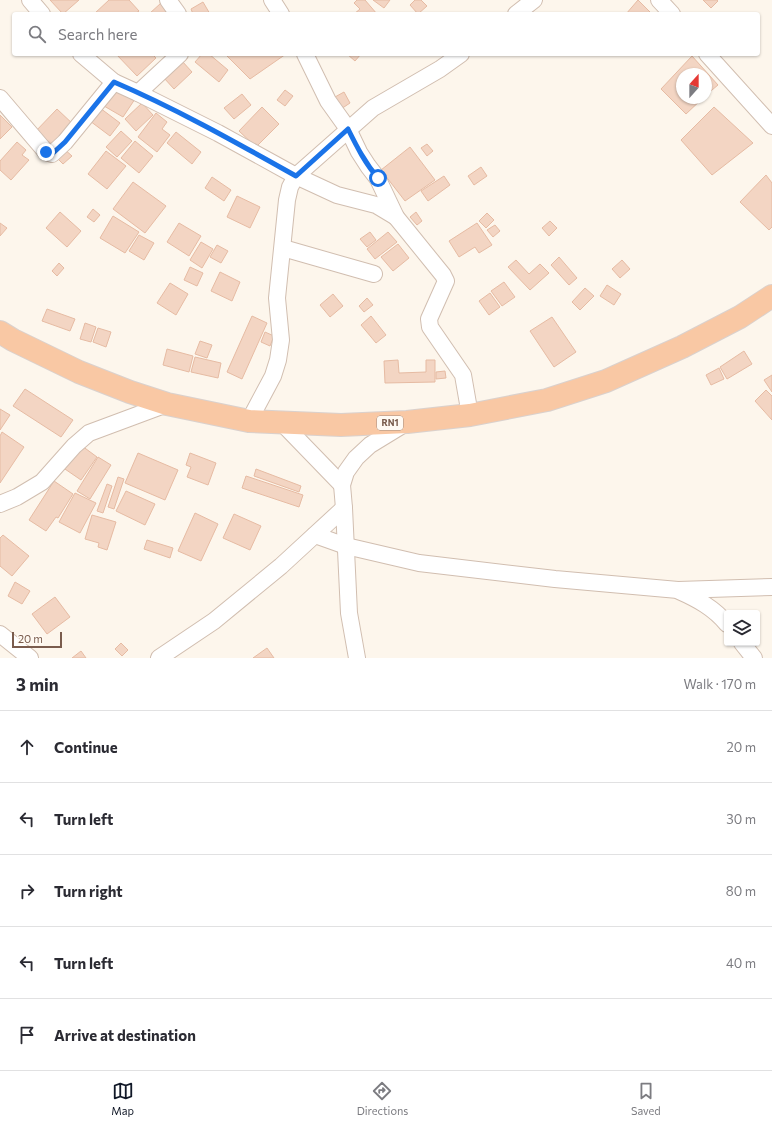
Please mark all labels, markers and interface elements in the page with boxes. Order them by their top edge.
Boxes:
search box [12,12,760,56]
icon: search [26,23,48,45]
text: Search here [58,25,137,43]
north arrow [676,68,712,104]
route end [37,143,55,161]
route start [369,169,387,187]
road number: RN1 [377,416,403,430]
map controls [724,610,760,646]
button: layers [724,610,760,646]
scale bar [12,630,62,649]
text: 20 m [18,632,43,645]
text: 3 min [16,674,59,695]
text: Walk · 170 m [684,676,756,692]
icon: ahead [16,736,38,758]
text: Continue [54,738,118,756]
text: 20 m [727,739,756,755]
icon: left [16,808,38,830]
text: Turn left [54,810,113,828]
text: 30 m [726,811,756,827]
icon: right [16,880,38,902]
text: Turn right [54,882,123,900]
text: 80 m [726,883,756,899]
icon: left [16,952,38,974]
text: Turn left [54,954,113,972]
text: 40 m [726,955,756,971]
icon: arrive [16,1024,38,1046]
text: Arrive at destination [54,1026,196,1044]
tab: Map [111,1080,134,1117]
tab: Directions [357,1080,408,1117]
tab: Saved [631,1080,661,1117]

